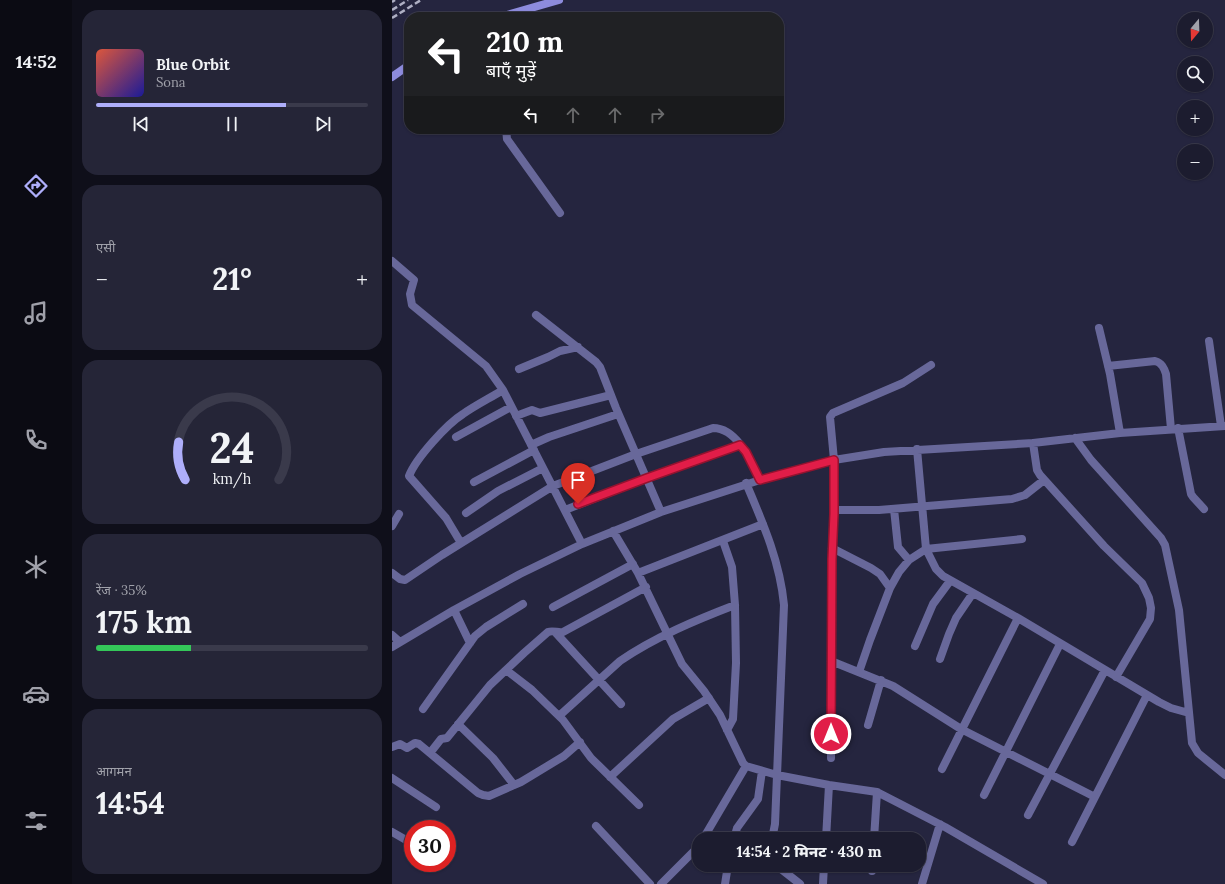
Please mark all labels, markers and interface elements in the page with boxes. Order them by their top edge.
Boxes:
north arrow [1177,12,1213,48]
map controls [1177,12,1213,180]
text: 210 m [486,24,563,60]
icon: left [420,28,472,80]
text: 14:52 [16,50,56,73]
text: Blue Orbit [156,55,230,74]
button: search [1177,56,1213,92]
text: बाएँ मुड़ें [486,59,536,82]
text: Sona [156,74,186,91]
button: + [1177,100,1213,136]
icon: left [520,104,542,126]
icon: ahead [562,104,584,126]
icon: ahead [604,104,626,126]
icon: right [646,104,668,126]
icon: previous [130,113,152,135]
icon: pause [221,113,243,135]
icon: next [312,113,334,135]
button: − [1177,144,1213,180]
icon: directions [22,172,50,200]
text: एसी [96,239,115,256]
text: 21° [212,260,252,298]
text: − [96,265,108,293]
text: + [356,265,368,293]
icon: music [22,299,50,327]
text: 24 [210,421,254,474]
icon: phone [22,426,50,454]
pin [561,463,595,504]
icon: arrive [567,469,589,491]
text: km/h [213,470,252,489]
icon: climate [22,553,50,581]
text: रेंज · 35% [96,582,147,599]
text: 175 km [96,603,192,641]
icon: car [22,680,50,708]
position arrow [810,713,852,755]
text: आगमन [96,763,132,780]
text: 14:54 [96,784,165,822]
icon: filters [22,807,50,835]
speed limit sign: 30 [404,820,456,872]
text: 14:54 · 2 मिनट · 430 m [736,842,882,861]

